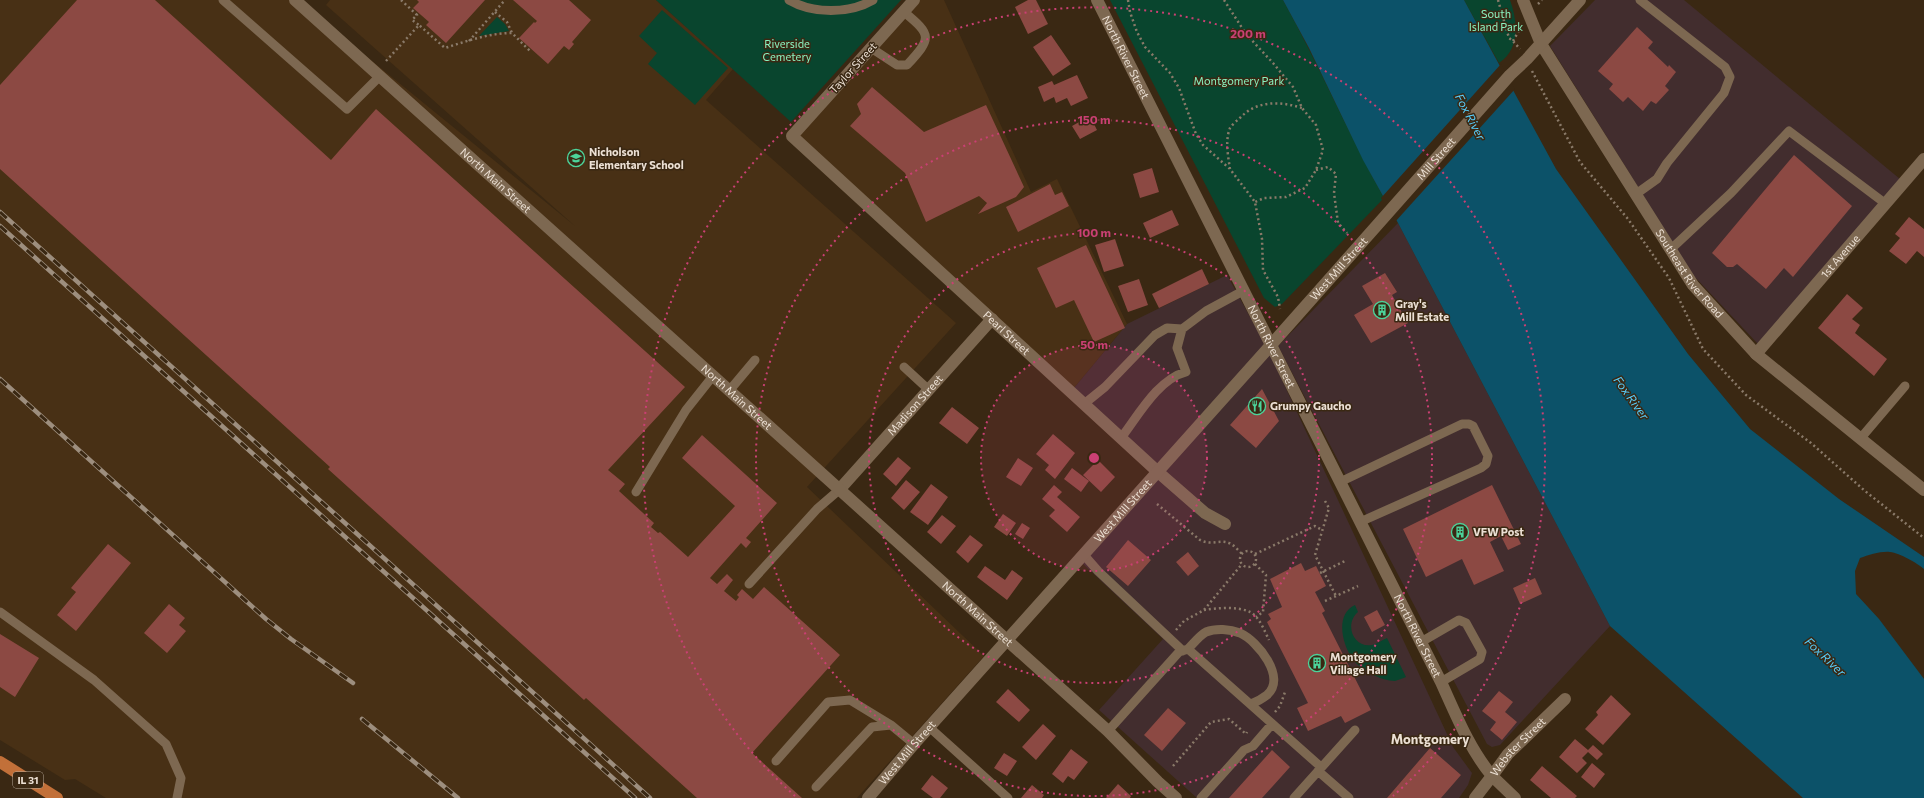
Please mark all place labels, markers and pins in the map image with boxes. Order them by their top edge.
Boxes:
place label: Nicholson Elementary School [589,145,684,171]
school or university icon: Nicholson Elementary School [566,148,586,168]
place label: Gray's Mill Estate [1395,297,1449,323]
building icon: Gray's Mill Estate [1372,300,1392,320]
restaurant icon: Grumpy Gaucho [1247,396,1267,416]
place label: Grumpy Gaucho [1270,399,1352,412]
centre of rings [1087,451,1101,465]
building icon: VFW Post [1450,522,1470,542]
place label: VFW Post [1473,525,1524,538]
place label: Montgomery Village Hall [1330,650,1397,676]
building icon: Montgomery Village Hall [1307,653,1327,673]

